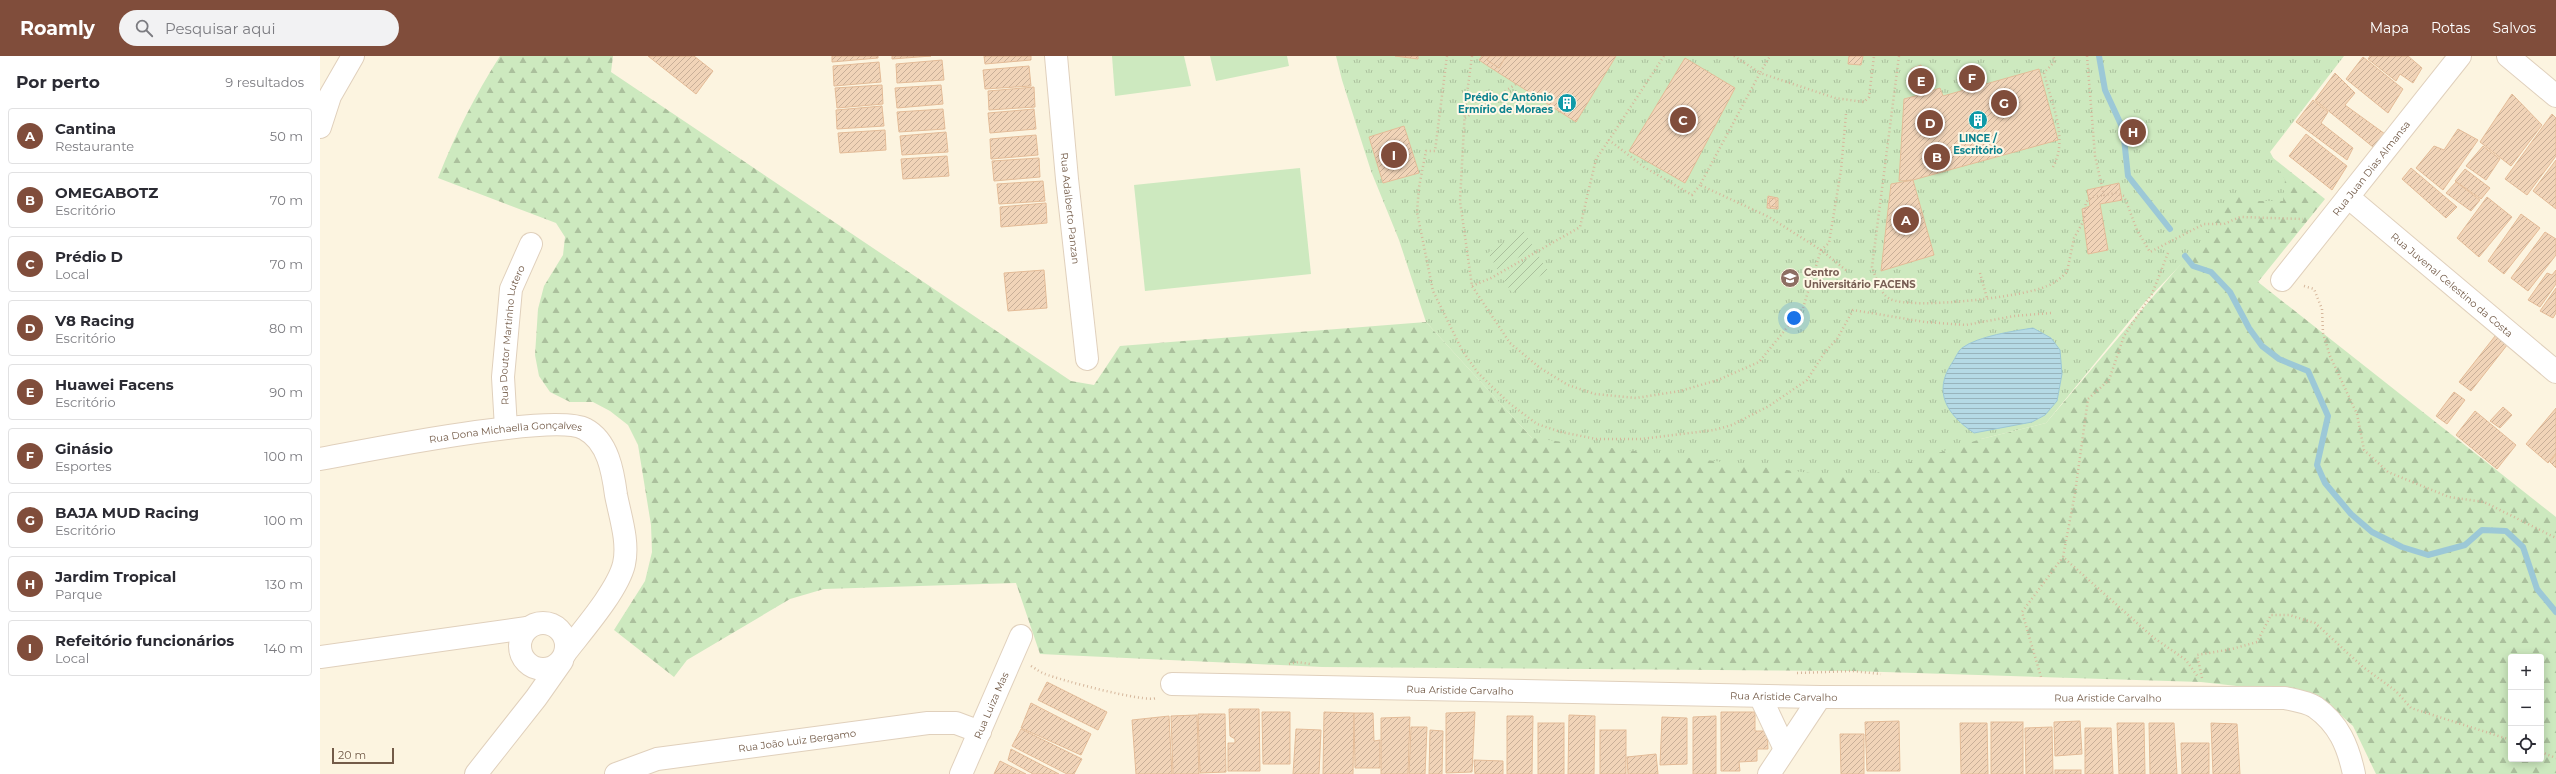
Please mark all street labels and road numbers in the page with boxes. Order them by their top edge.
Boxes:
street label: Rua Juan Dias Almansa [2329,118,2413,218]
street label: Rua Adalberto Panzan [1058,152,1083,265]
street label: Rua Juvenal Celestino da Costa [2388,229,2516,340]
street label: Rua Doutor Martinho Lutero [496,263,527,405]
street label: Rua Dona Michaella Gonçalves [428,418,584,446]
street label: Rua Luiza Mas [971,670,1011,741]
street label: Rua Aristide Carvalho [1406,682,1514,697]
street label: Rua Aristide Carvalho [1730,689,1838,704]
street label: Rua Aristide Carvalho [2054,691,2162,704]
street label: Rua João Luiz Bergamo [737,726,857,755]

